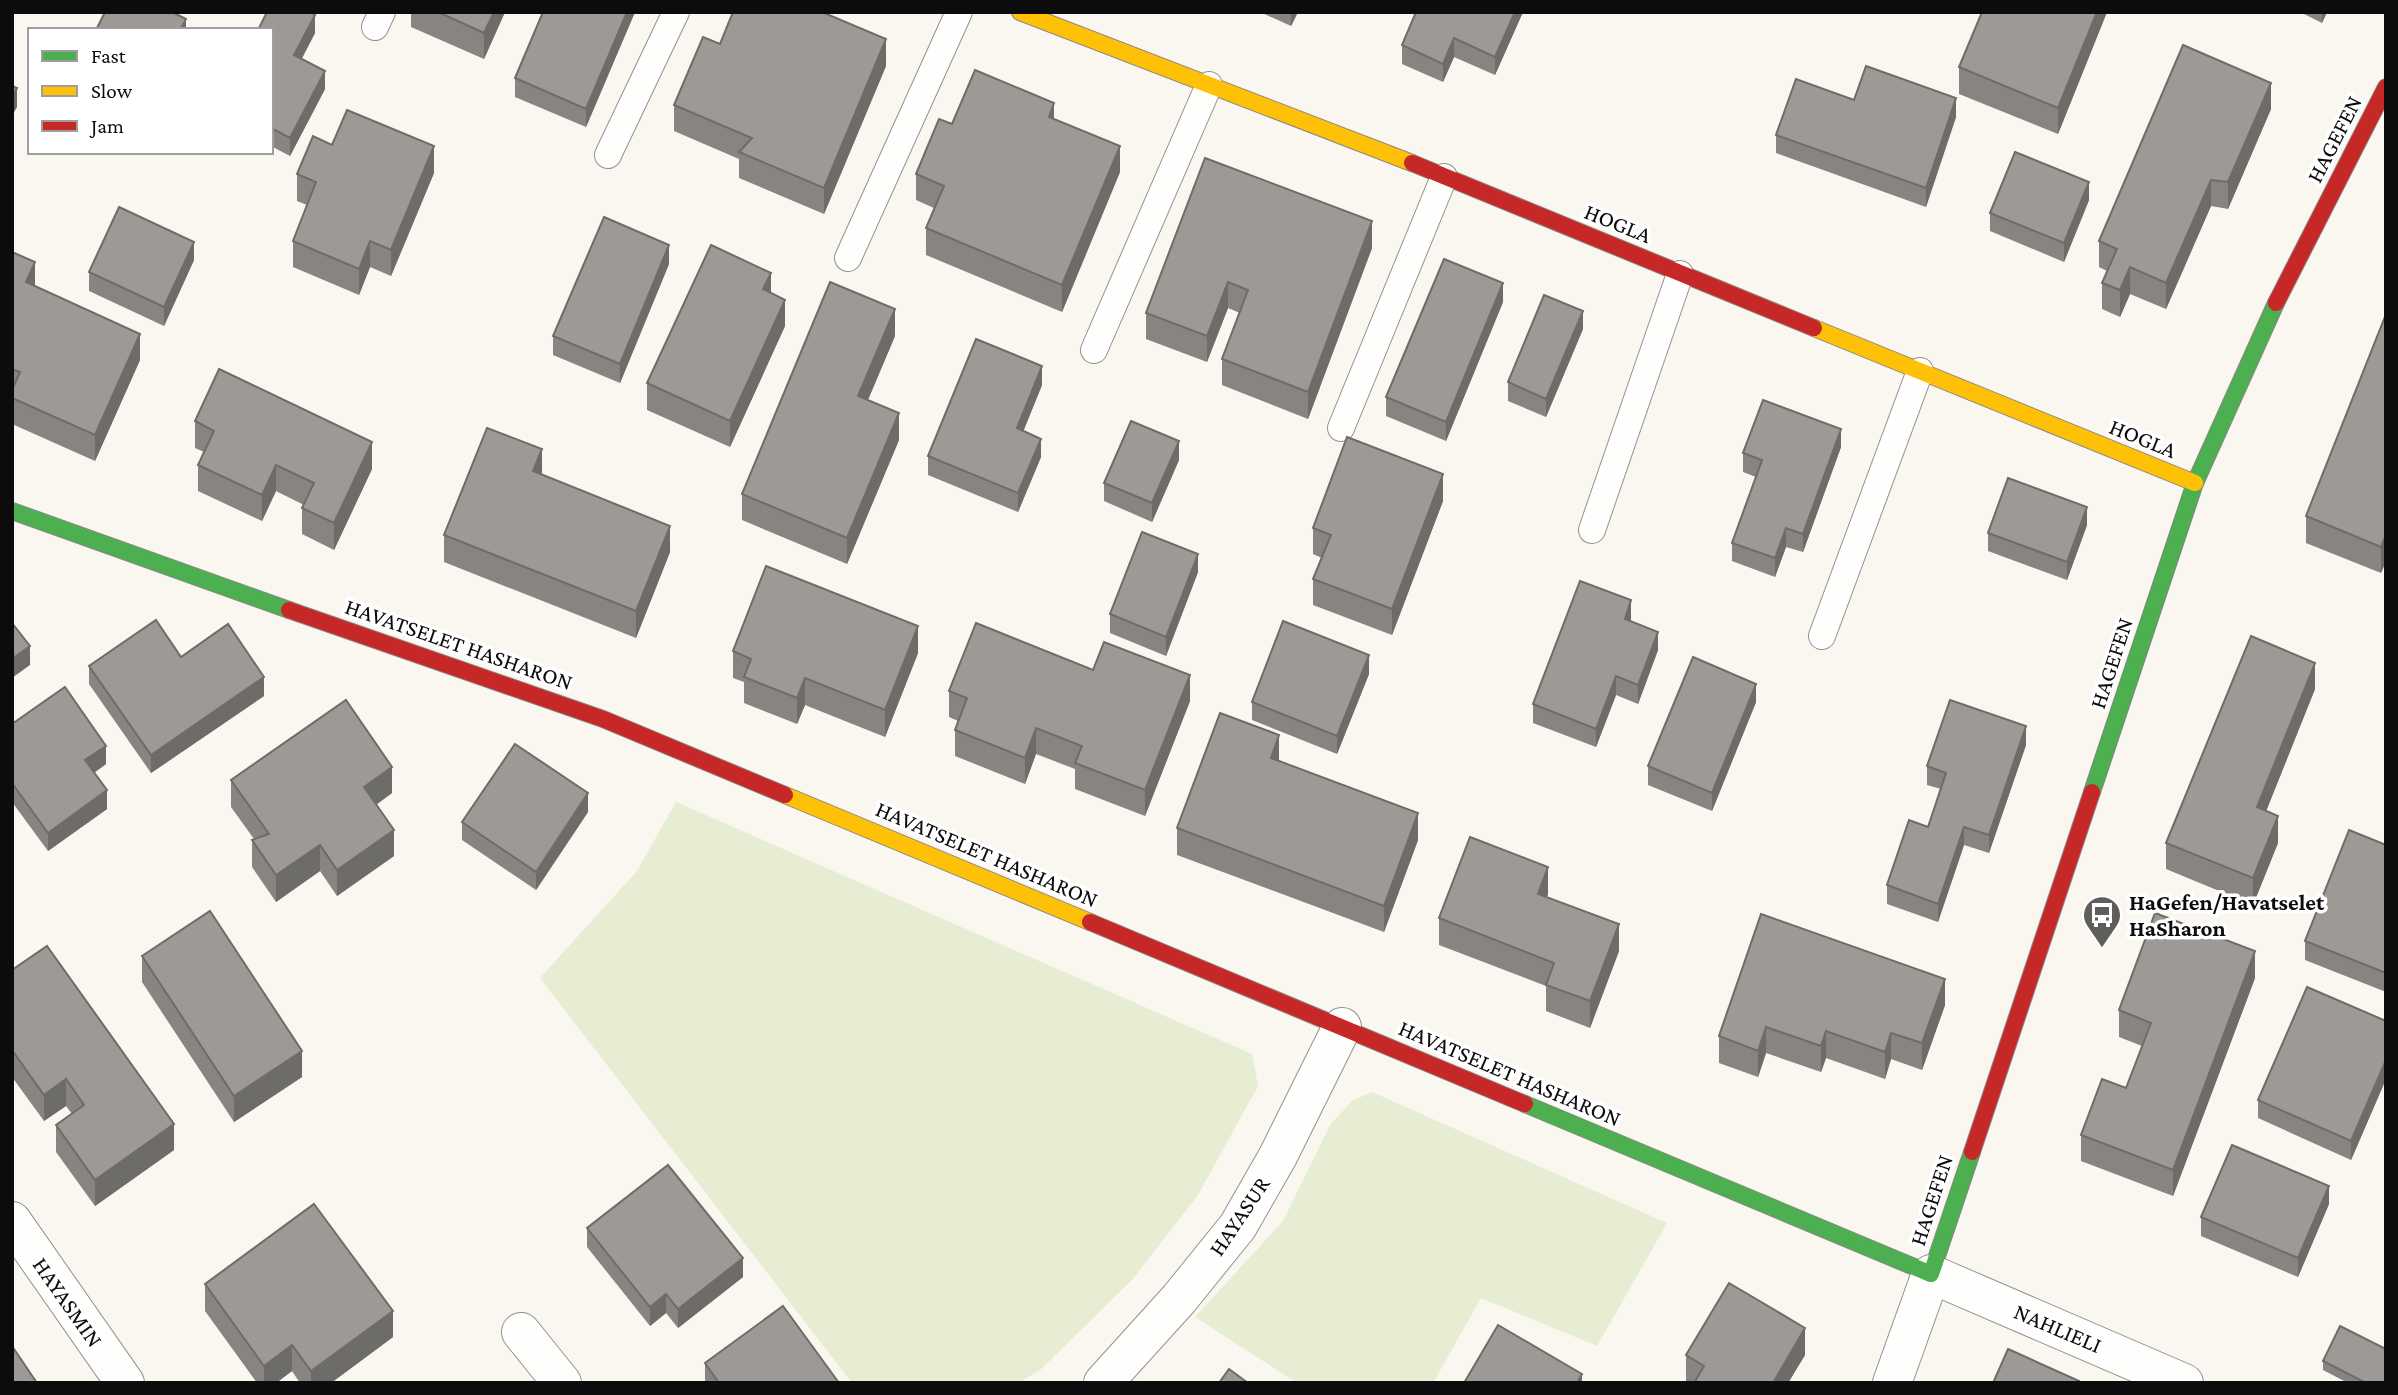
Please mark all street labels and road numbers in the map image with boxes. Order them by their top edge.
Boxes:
street label: HAGEFEN [2301,91,2367,187]
street label: HOGLA [1581,198,1656,248]
street label: HOGLA [2106,413,2181,463]
street label: HAVATSELET HASHARON [342,593,576,695]
street label: HAGEFEN [2084,614,2138,712]
street label: HAVATSELET HASHARON [872,795,1102,913]
street label: HAVATSELET HASHARON [1395,1014,1625,1132]
street label: HAGEFEN [1904,1151,1958,1249]
street label: HAYASUR [1203,1171,1275,1260]
street label: HAYASMIN [28,1252,108,1352]
street label: NAHLIELI [2010,1298,2106,1358]

